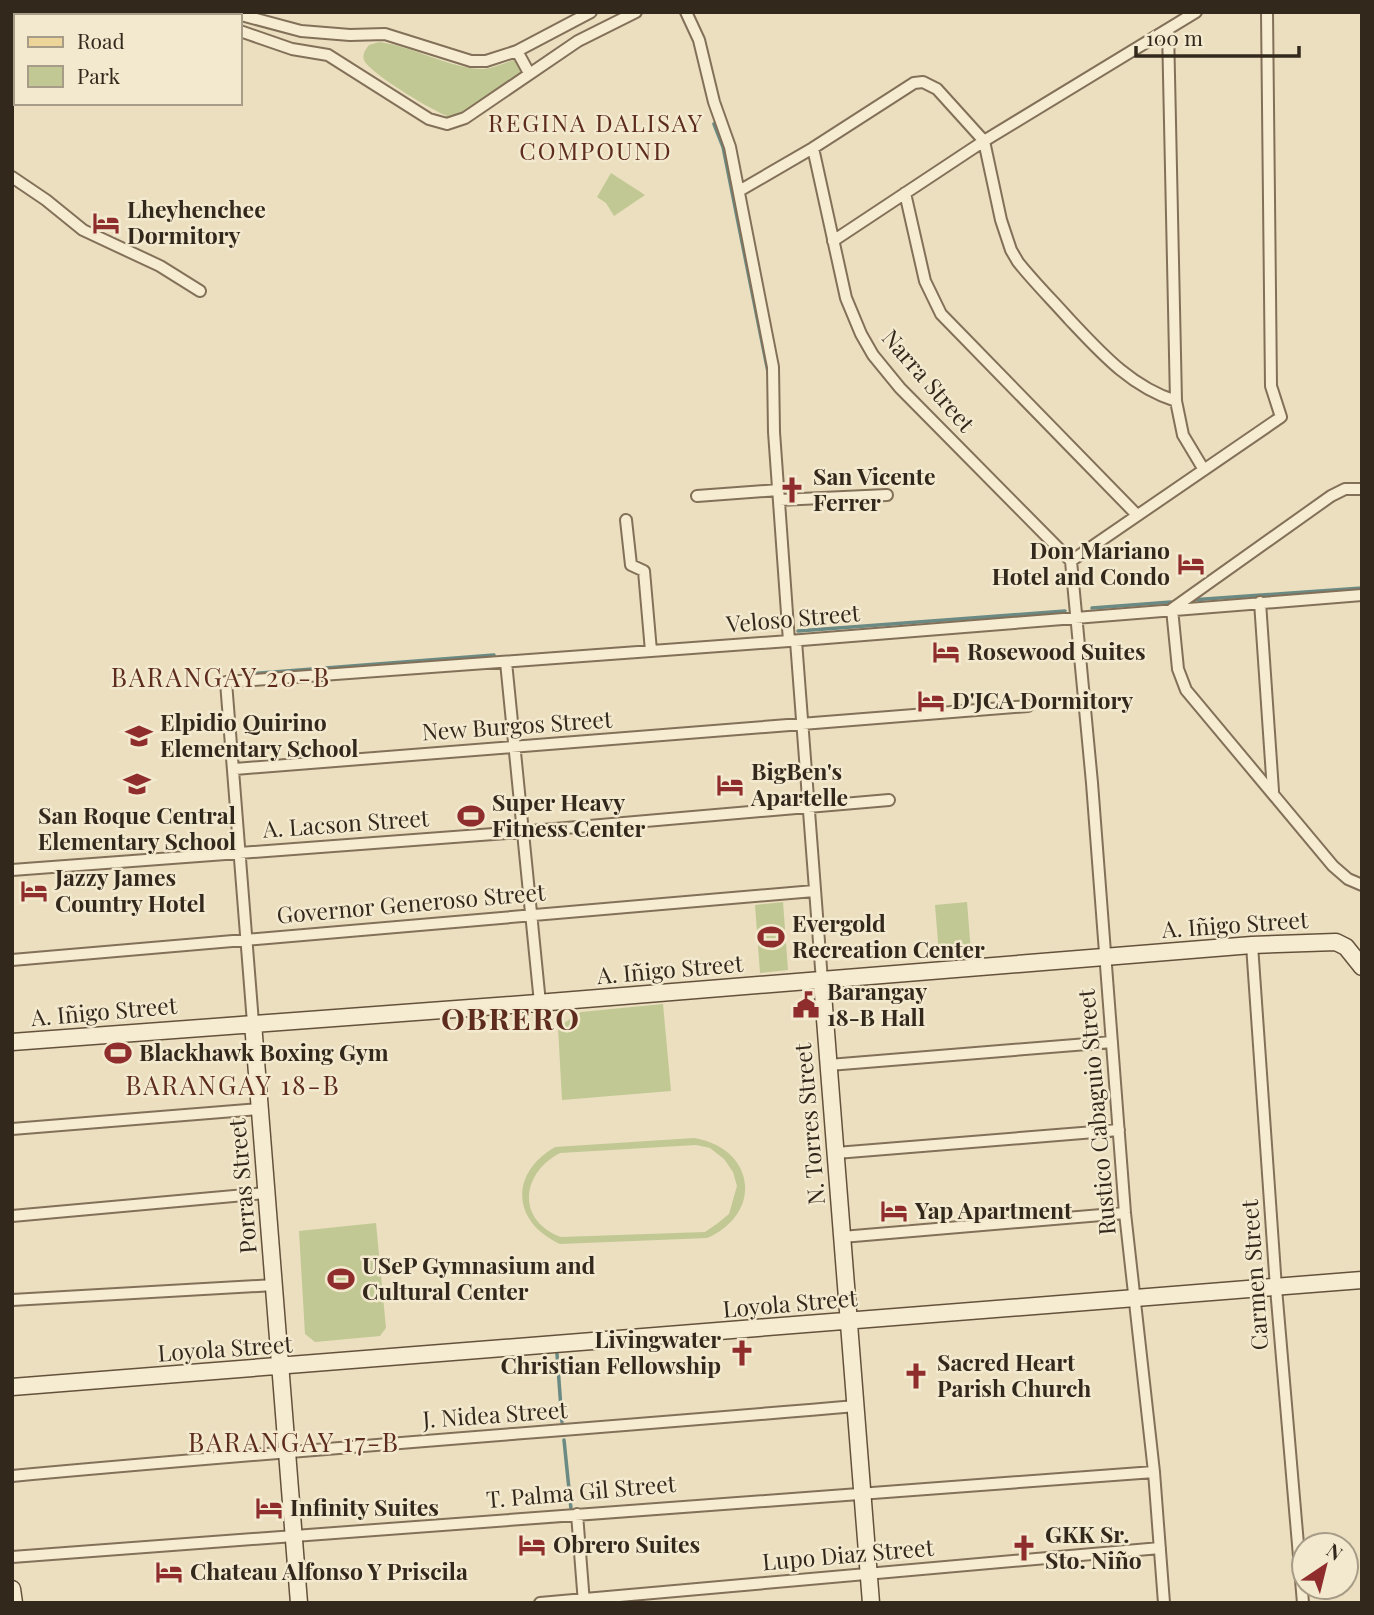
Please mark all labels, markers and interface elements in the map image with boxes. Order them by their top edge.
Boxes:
legend [14,14,242,105]
scale bar [1136,14,1299,58]
text: 100 m [1146,23,1203,51]
text: Road [77,26,125,54]
text: Park [77,61,121,89]
district label: REGINA DALISAY COMPOUND [488,106,704,166]
place label: Lheyhenchee Dormitory [127,193,266,250]
hotel icon: Lheyhenchee Dormitory [91,208,121,238]
street label: Narra Street [876,322,983,439]
place label: San Vicente Ferrer [813,460,935,517]
church icon: San Vicente Ferrer [777,475,807,505]
place label: Don Mariano Hotel and Condo [992,534,1170,591]
hotel icon: Don Mariano Hotel and Condo [1176,549,1206,579]
street label: Veloso Street [724,596,862,639]
place label: Rosewood Suites [967,635,1146,666]
hotel icon: Rosewood Suites [931,637,961,667]
district label: BARANGAY 20-B [111,659,331,694]
place label: D'JCA Dormitory [952,684,1133,715]
hotel icon: D'JCA Dormitory [916,686,946,716]
street label: New Burgos Street [421,702,614,747]
place label: Elpidio Quirino Elementary School [160,706,358,763]
school or university icon: Elpidio Quirino Elementary School [124,721,154,751]
place label: BigBen's Apartelle [750,755,848,812]
school or university icon: San Roque Central Elementary School [122,769,152,799]
hotel icon: BigBen's Apartelle [715,770,745,800]
place label: Super Heavy Fitness Center [492,786,646,843]
place label: San Roque Central Elementary School [38,799,236,856]
street label: A. Lacson Street [261,801,431,844]
sports icon: Super Heavy Fitness Center [456,801,486,831]
place label: Jazzy James Country Hotel [54,861,205,918]
street label: Governor Generoso Street [275,875,547,930]
hotel icon: Jazzy James Country Hotel [19,876,49,906]
street label: A. Iñigo Street [1160,903,1310,944]
place label: Evergold Recreation Center [792,907,985,964]
sports icon: Evergold Recreation Center [756,922,786,952]
street label: A. Iñigo Street [595,947,745,990]
place label: Barangay 18-B Hall [827,975,927,1032]
street label: Rustico Cabaguio Street [1069,987,1122,1236]
street label: A. Iñigo Street [29,989,179,1032]
public building icon: Barangay 18-B Hall [791,990,821,1020]
district label: OBRERO [441,998,581,1038]
place label: Blackhawk Boxing Gym [139,1036,389,1067]
sports icon: Blackhawk Boxing Gym [103,1038,133,1068]
street label: N. Torres Street [786,1041,831,1206]
district label: BARANGAY 18-B [125,1067,341,1102]
street label: Porras Street [220,1116,263,1255]
place label: Yap Apartment [914,1194,1073,1225]
hotel icon: Yap Apartment [879,1196,909,1226]
street label: Carmen Street [1233,1198,1274,1351]
place label: USeP Gymnasium and Cultural Center [362,1249,596,1306]
sports icon: USeP Gymnasium and Cultural Center [326,1264,356,1294]
street label: Loyola Street [721,1281,859,1324]
place label: Livingwater Christian Fellowship [500,1323,721,1380]
street label: Loyola Street [157,1327,294,1368]
church icon: Livingwater Christian Fellowship [727,1338,757,1368]
place label: Sacred Heart Parish Church [937,1346,1091,1403]
church icon: Sacred Heart Parish Church [901,1361,931,1391]
street label: J. Nidea Street [420,1393,569,1434]
district label: BARANGAY 17-B [188,1424,400,1459]
street label: T. Palma Gil Street [485,1467,678,1514]
place label: Infinity Suites [290,1491,439,1522]
hotel icon: Infinity Suites [254,1493,284,1523]
place label: GKK Sr. Sto. Niño [1045,1518,1142,1575]
place label: Obrero Suites [553,1528,700,1559]
hotel icon: Obrero Suites [517,1530,547,1560]
street label: Lupo Diaz Street [761,1531,936,1576]
north arrow [1290,1531,1360,1601]
church icon: GKK Sr. Sto. Niño [1009,1533,1039,1563]
text: N [1322,1537,1349,1566]
place label: Chateau Alfonso Y Priscila [190,1555,468,1586]
hotel icon: Chateau Alfonso Y Priscila [154,1557,184,1587]

